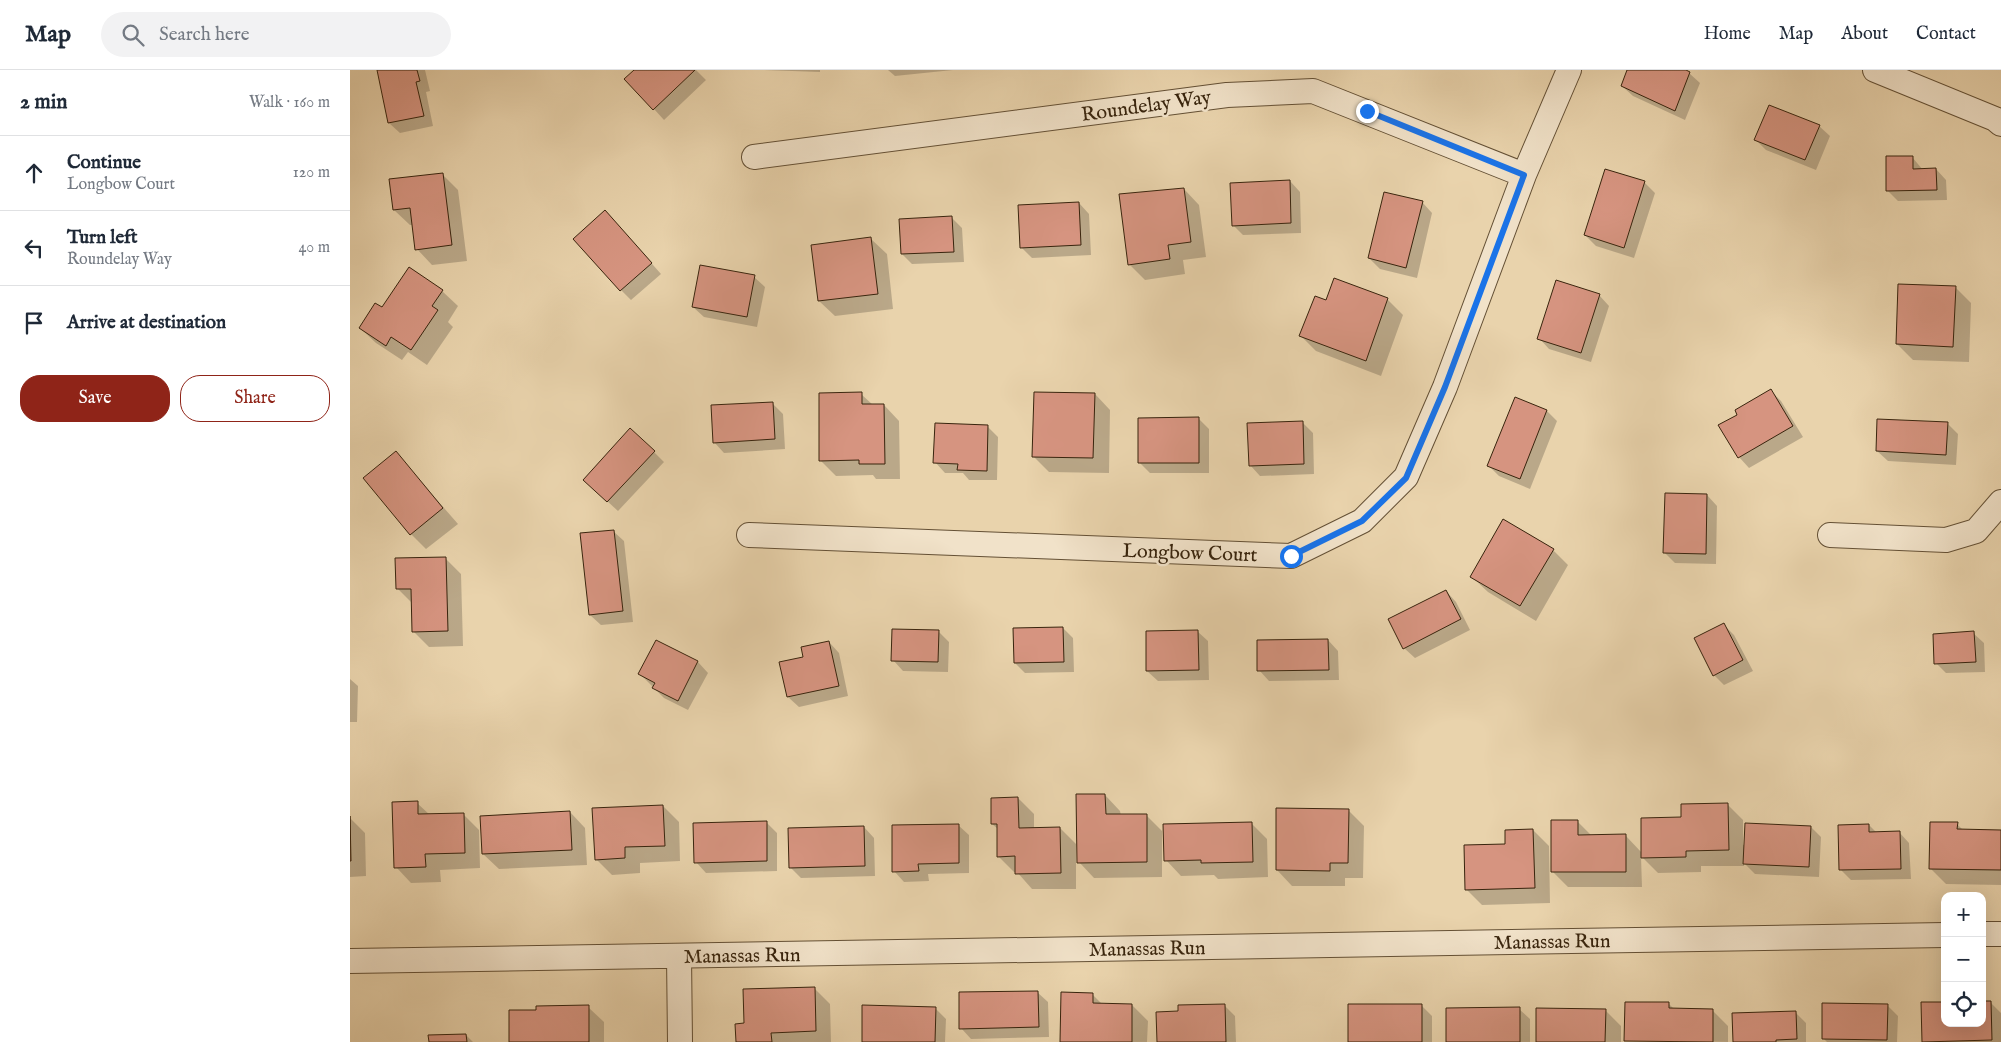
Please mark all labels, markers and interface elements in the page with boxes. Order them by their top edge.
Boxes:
search box [101,12,451,57]
text: Map [25,19,71,50]
icon: search [119,21,147,49]
text: Search here [159,23,250,47]
text: Home [1704,23,1751,46]
text: Map [1779,23,1813,46]
text: About [1841,23,1888,46]
text: Contact [1916,23,1976,46]
street label: Roundelay Way [1080,85,1213,128]
text: 2 min [20,89,67,116]
text: Walk · 160 m [249,93,330,113]
route end [1356,100,1379,123]
text: Continue [67,151,141,175]
icon: ahead [20,159,48,187]
text: 120 m [293,163,330,183]
text: Longbow Court [67,175,175,195]
text: Turn left [67,226,138,250]
icon: left [20,234,48,262]
text: 40 m [298,238,330,258]
text: Roundelay Way [67,250,172,270]
icon: arrive [20,309,48,337]
text: Arrive at destination [67,311,226,335]
button: Save [20,375,170,422]
button: Share [180,375,330,422]
street label: Longbow Court [1122,539,1258,568]
route start [1280,545,1303,568]
map controls [1941,892,1986,1027]
button: + [1941,892,1986,937]
street label: Manassas Run [1493,929,1611,956]
street label: Manassas Run [1088,936,1206,963]
button: − [1941,937,1986,982]
street label: Manassas Run [683,943,801,970]
button: locate [1941,982,1986,1027]

